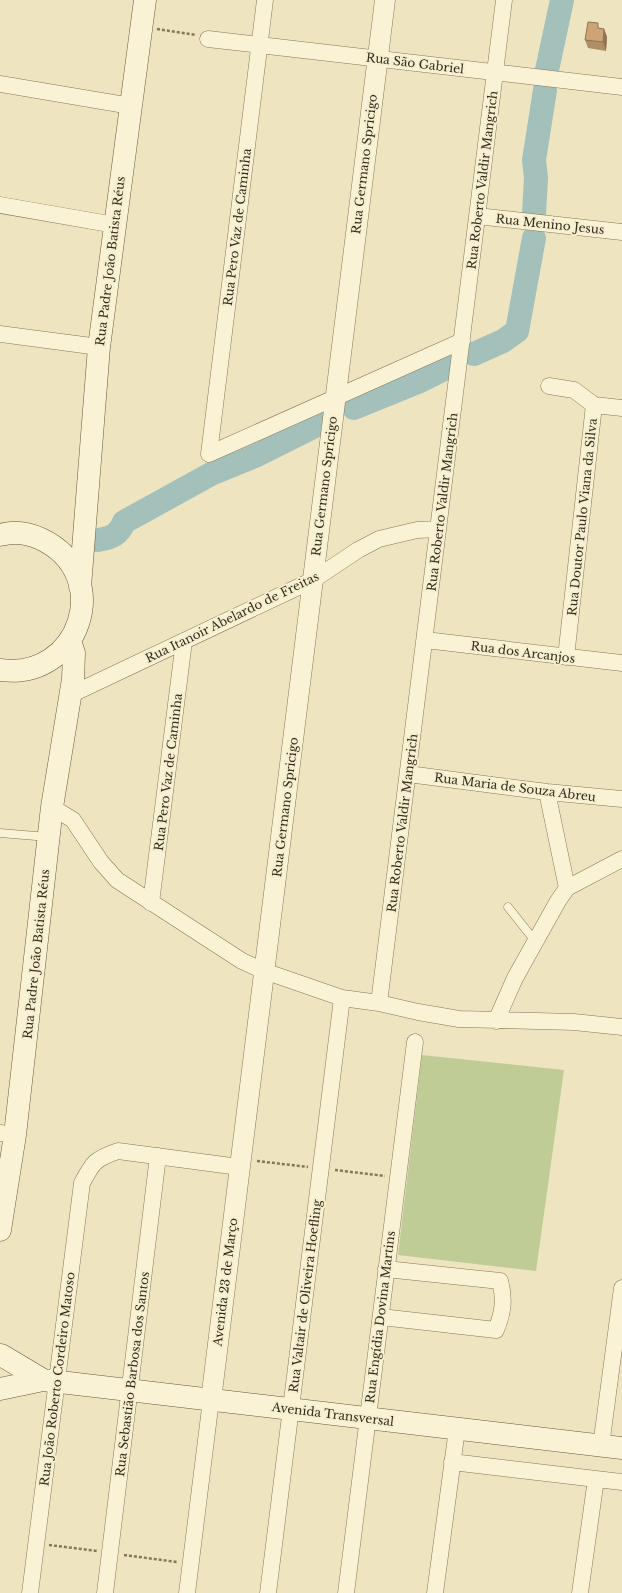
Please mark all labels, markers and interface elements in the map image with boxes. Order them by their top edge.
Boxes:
street label: Rua São Gabriel [365,50,465,76]
street label: Rua Roberto Valdir Mangrich [464,90,500,270]
street label: Rua Germano Spricigo [348,93,380,235]
street label: Rua Pero Vaz de Caminha [220,147,254,307]
street label: Rua Padre João Batista Réus [92,175,128,347]
street label: Rua Menino Jesus [495,211,605,237]
street label: Rua Roberto Valdir Mangrich [424,412,460,592]
street label: Rua Germano Spricigo [308,415,340,557]
street label: Rua Doutor Paulo Viana da Silva [564,417,600,617]
street label: Rua Itanoir Abelardo de Freitas [143,568,321,666]
street label: Rua dos Arcanjos [470,638,576,666]
street label: Rua Pero Vaz de Caminha [151,692,185,852]
street label: Rua Roberto Valdir Mangrich [384,733,420,913]
street label: Rua Germano Spricigo [269,736,301,878]
street label: Rua Maria de Souza Abreu [433,770,597,804]
street label: Rua Padre João Batista Réus [20,868,52,1040]
street label: Rua Valtair de Oliveira Hoefling [286,1198,324,1393]
street label: Avenida 23 de Março [210,1217,240,1348]
street label: Rua Engídia Dovina Martins [362,1230,398,1404]
street label: Rua João Roberto Cordeiro Matoso [36,1271,78,1487]
street label: Rua Sebastião Barbosa dos Santos [112,1271,152,1477]
street label: Avenida Transversal [270,1399,395,1429]

